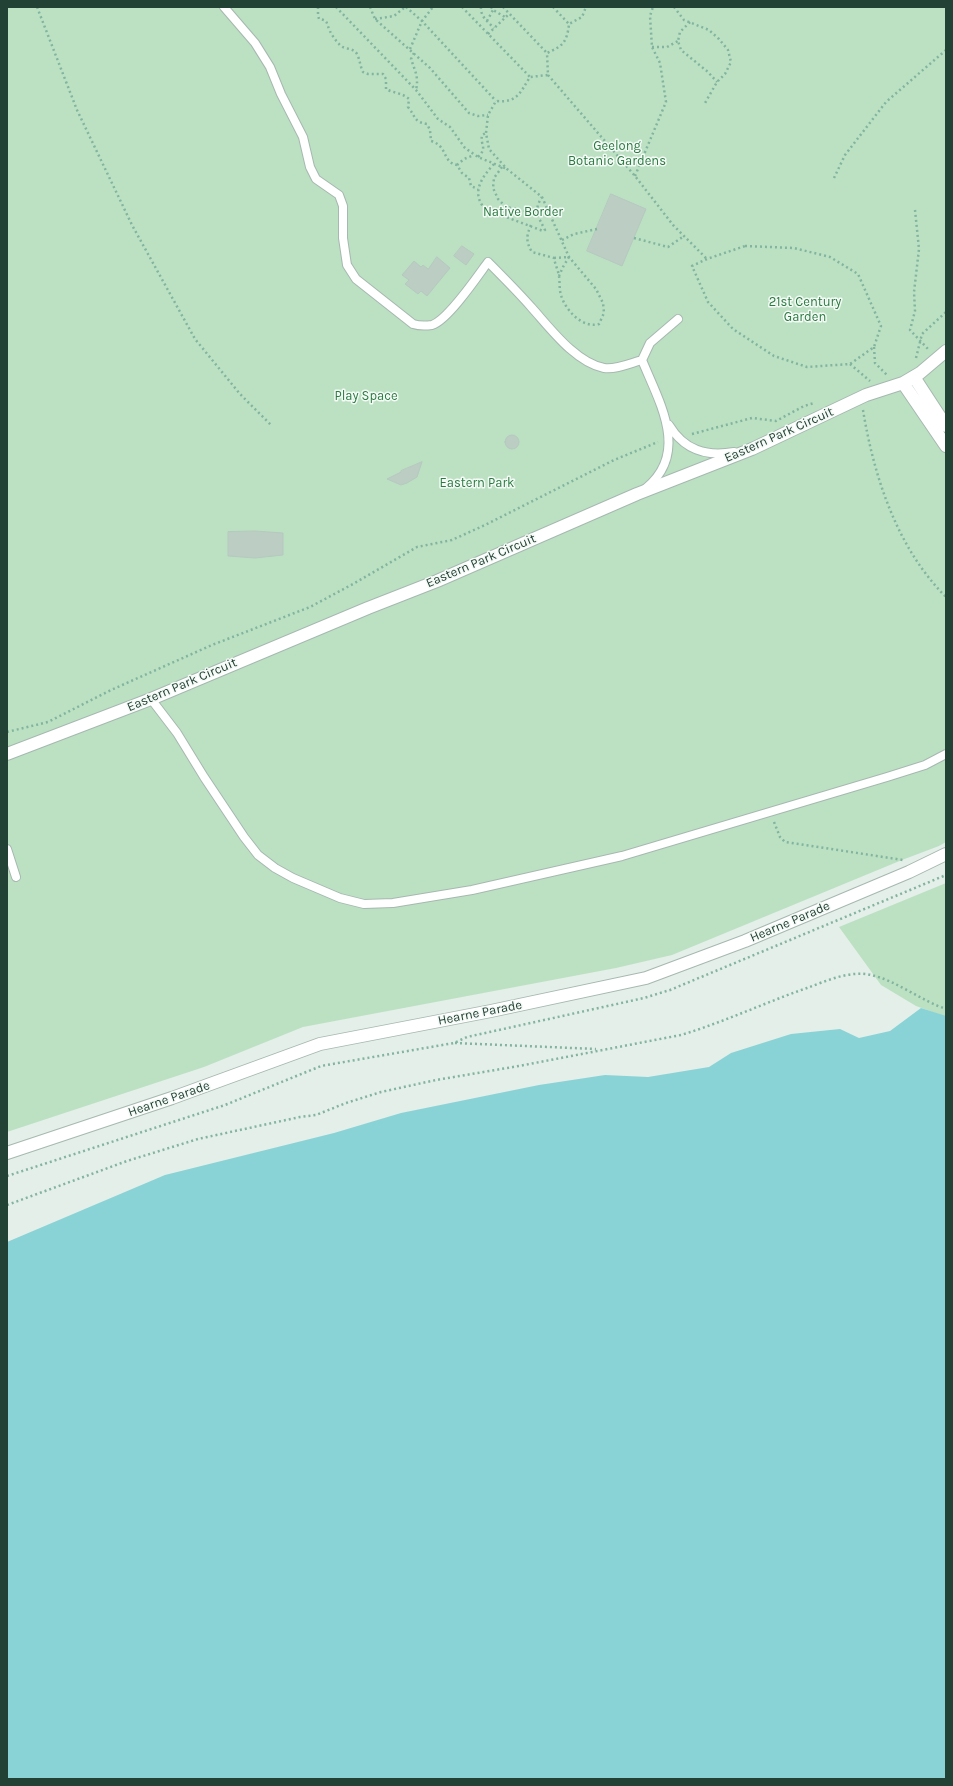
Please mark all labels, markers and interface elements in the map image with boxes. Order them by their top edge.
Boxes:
park label: Geelong Botanic Gardens [568,138,666,169]
park label: Native Border [483,204,563,220]
park label: 21st Century Garden [769,294,841,325]
park label: Play Space [334,388,398,404]
street label: Eastern Park Circuit [722,404,836,466]
park label: Eastern Park [440,475,514,491]
street label: Eastern Park Circuit [424,531,538,591]
street label: Eastern Park Circuit [125,655,239,715]
street label: Hearne Parade [748,898,832,946]
street label: Hearne Parade [437,997,523,1029]
street label: Hearne Parade [126,1078,212,1120]

